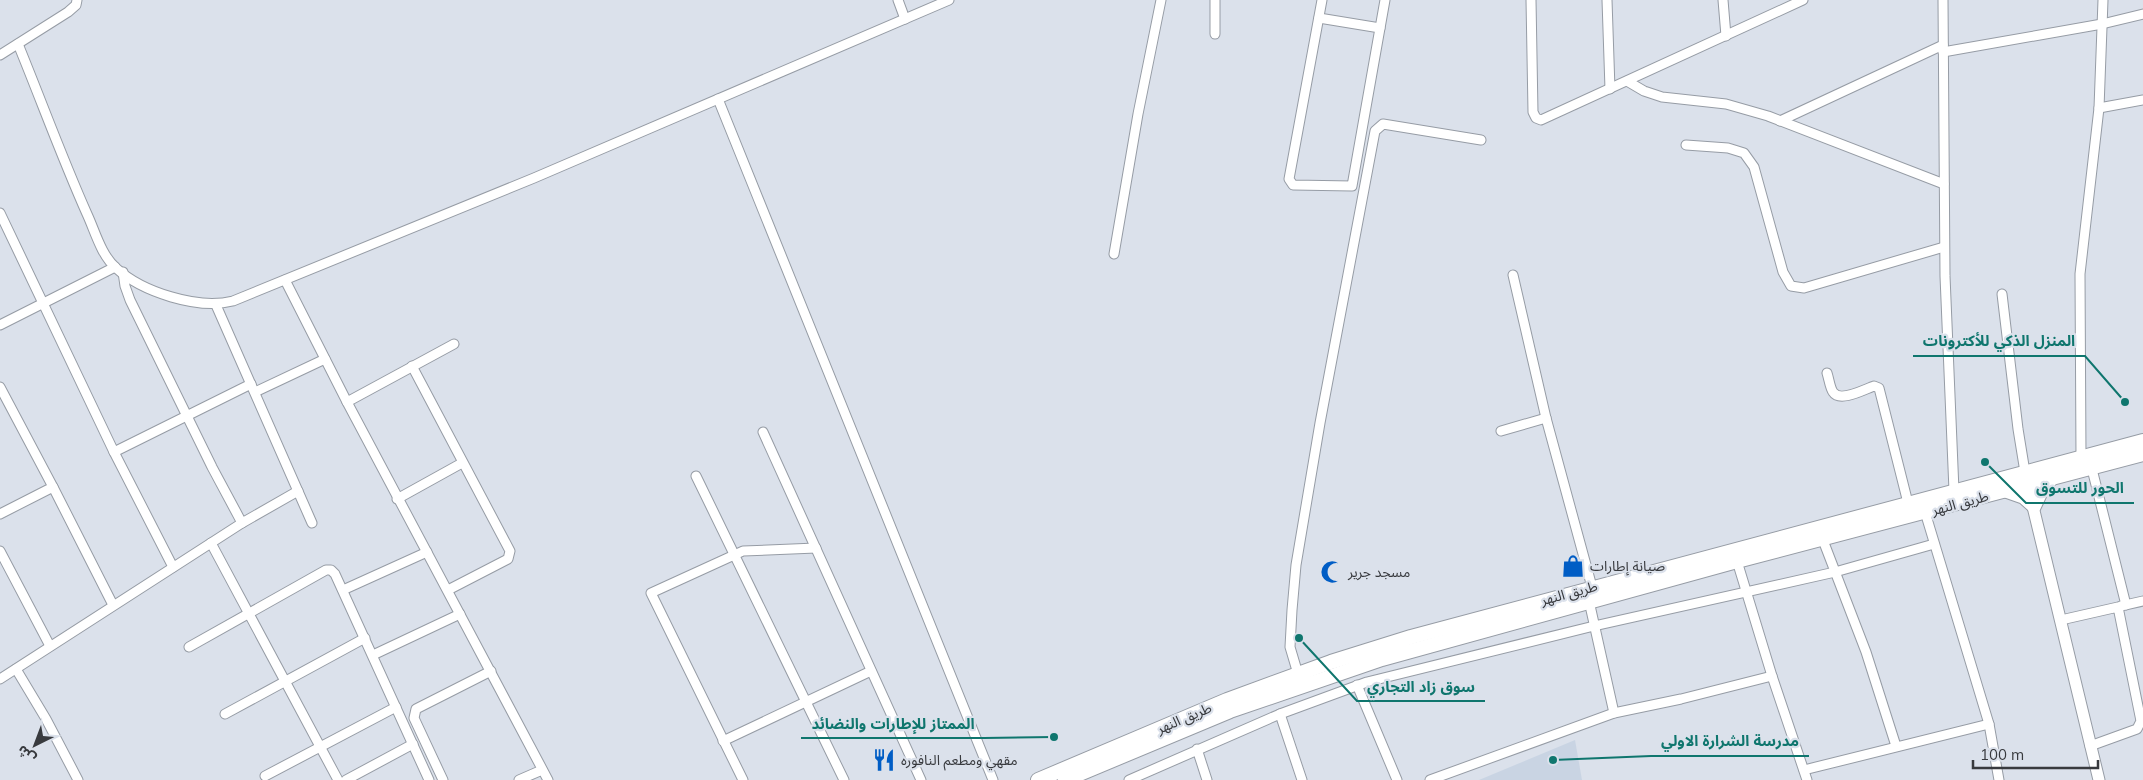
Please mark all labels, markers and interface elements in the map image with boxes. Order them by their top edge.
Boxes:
callout: المنزل الذكي للأكترونات [1913,326,2085,356]
text: المنزل الذكي للأكترونات [1923,331,2075,352]
callout: الحور للتسوق [2026,473,2134,503]
text: الحور للتسوق [2036,478,2124,497]
street label: طريق النهر [1929,487,1991,520]
shop icon: صيانة إطارات [1560,553,1586,579]
place label: صيانة إطارات [1590,557,1665,576]
mosque icon: مسجد جرير [1319,559,1345,585]
place label: مسجد جرير [1347,563,1410,581]
street label: طريق النهر [1538,577,1600,610]
callout: سوق زاد التجاري [1357,671,1485,701]
text: سوق زاد التجاري [1367,677,1475,698]
street label: طريق النهر [1153,698,1215,739]
callout: الممتاز للإطارات والنضائد [801,708,984,738]
text: الممتاز للإطارات والنضائد [811,714,975,734]
north arrow [10,720,60,770]
callout: مدرسة الشرارة الاولي [1651,726,1809,756]
text: مدرسة الشرارة الاولي [1661,731,1799,752]
scale bar [1973,738,2098,770]
text: ش [13,742,39,768]
text: 100 m [1980,745,2024,764]
restaurant icon: مقهي ومطعم النافوره [871,747,897,773]
place label: مقهي ومطعم النافوره [901,751,1018,771]

